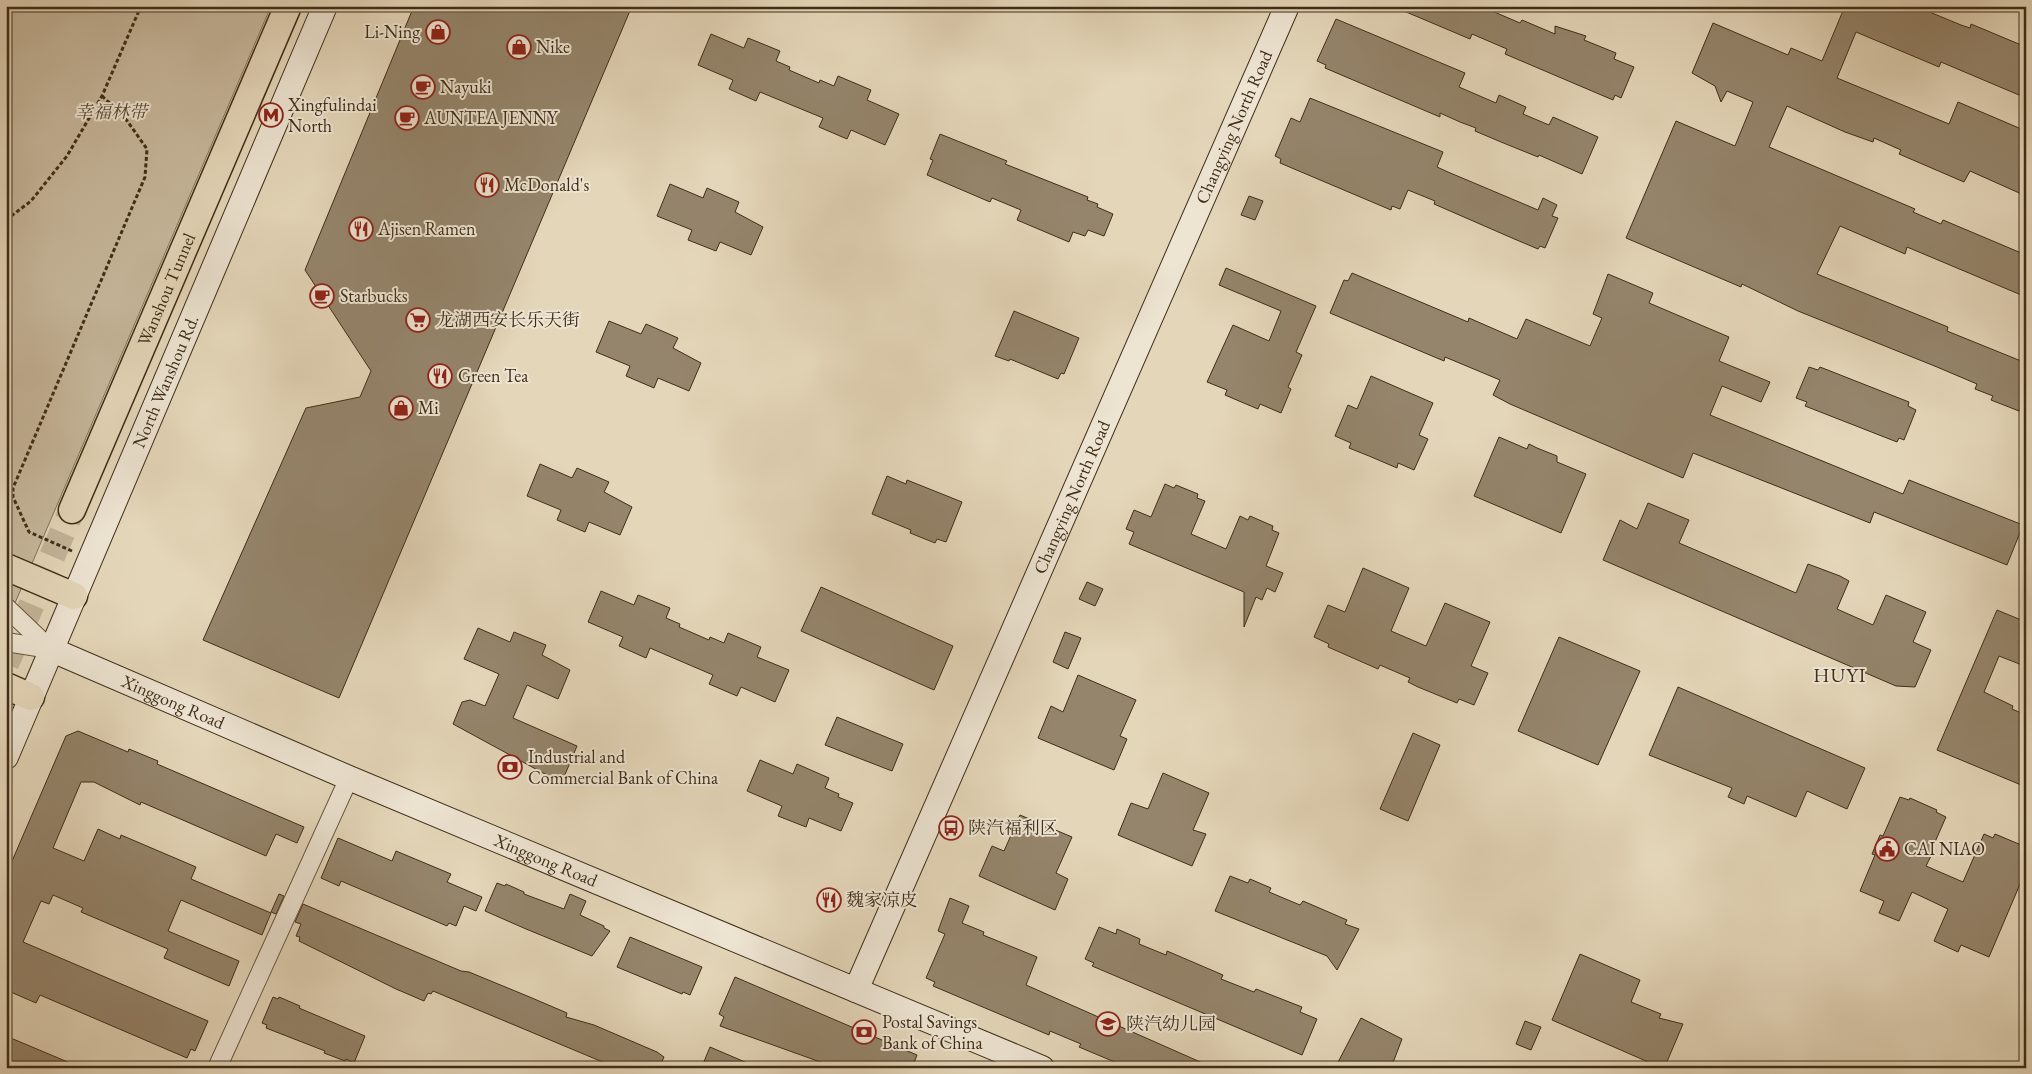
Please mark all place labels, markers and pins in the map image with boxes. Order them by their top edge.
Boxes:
shop icon: Li-Ning [425,19,451,45]
place label: Li-Ning [364,20,420,43]
shop icon: Nike [506,34,532,60]
place label: Nike [536,35,570,58]
cafe icon: Nayuki [410,74,436,100]
place label: Nayuki [440,75,492,98]
place label: Xingfulindai North [287,93,377,137]
metro station icon: Xingfulindai North [258,102,284,128]
cafe icon: AUNTEA JENNY [394,105,420,131]
place label: AUNTEA JENNY [423,106,559,129]
restaurant icon: McDonald's [474,172,500,198]
place label: McDonald's [504,173,589,196]
restaurant icon: Ajisen Ramen [348,216,374,242]
place label: Ajisen Ramen [377,217,476,240]
cafe icon: Starbucks [309,283,335,309]
place label: Starbucks [340,284,408,307]
supermarket icon: 龙湖西安长乐天街 [405,307,431,333]
place label: 龙湖西安长乐天街 [436,308,580,331]
restaurant icon: Green Tea [427,363,453,389]
place label: Green Tea [458,364,529,387]
shop icon: Mi [388,395,414,421]
place label: Mi [418,396,439,419]
place label: Industrial and Commercial Bank of China [528,745,719,789]
bank icon: Industrial and Commercial Bank of China [497,754,523,780]
bus stop icon: 陕汽福利区 [938,815,964,841]
place label: 陕汽福利区 [968,816,1058,839]
public building icon: CAI NIAO [1874,836,1900,862]
place label: CAI NIAO [1904,837,1985,860]
restaurant icon: 魏家凉皮 [816,887,842,913]
place label: 魏家凉皮 [846,888,918,911]
place label: Postal Savings Bank of China [882,1010,983,1054]
school or university icon: 陕汽幼儿园 [1095,1011,1121,1037]
place label: 陕汽幼儿园 [1126,1012,1216,1035]
bank icon: Postal Savings Bank of China [851,1019,877,1045]

